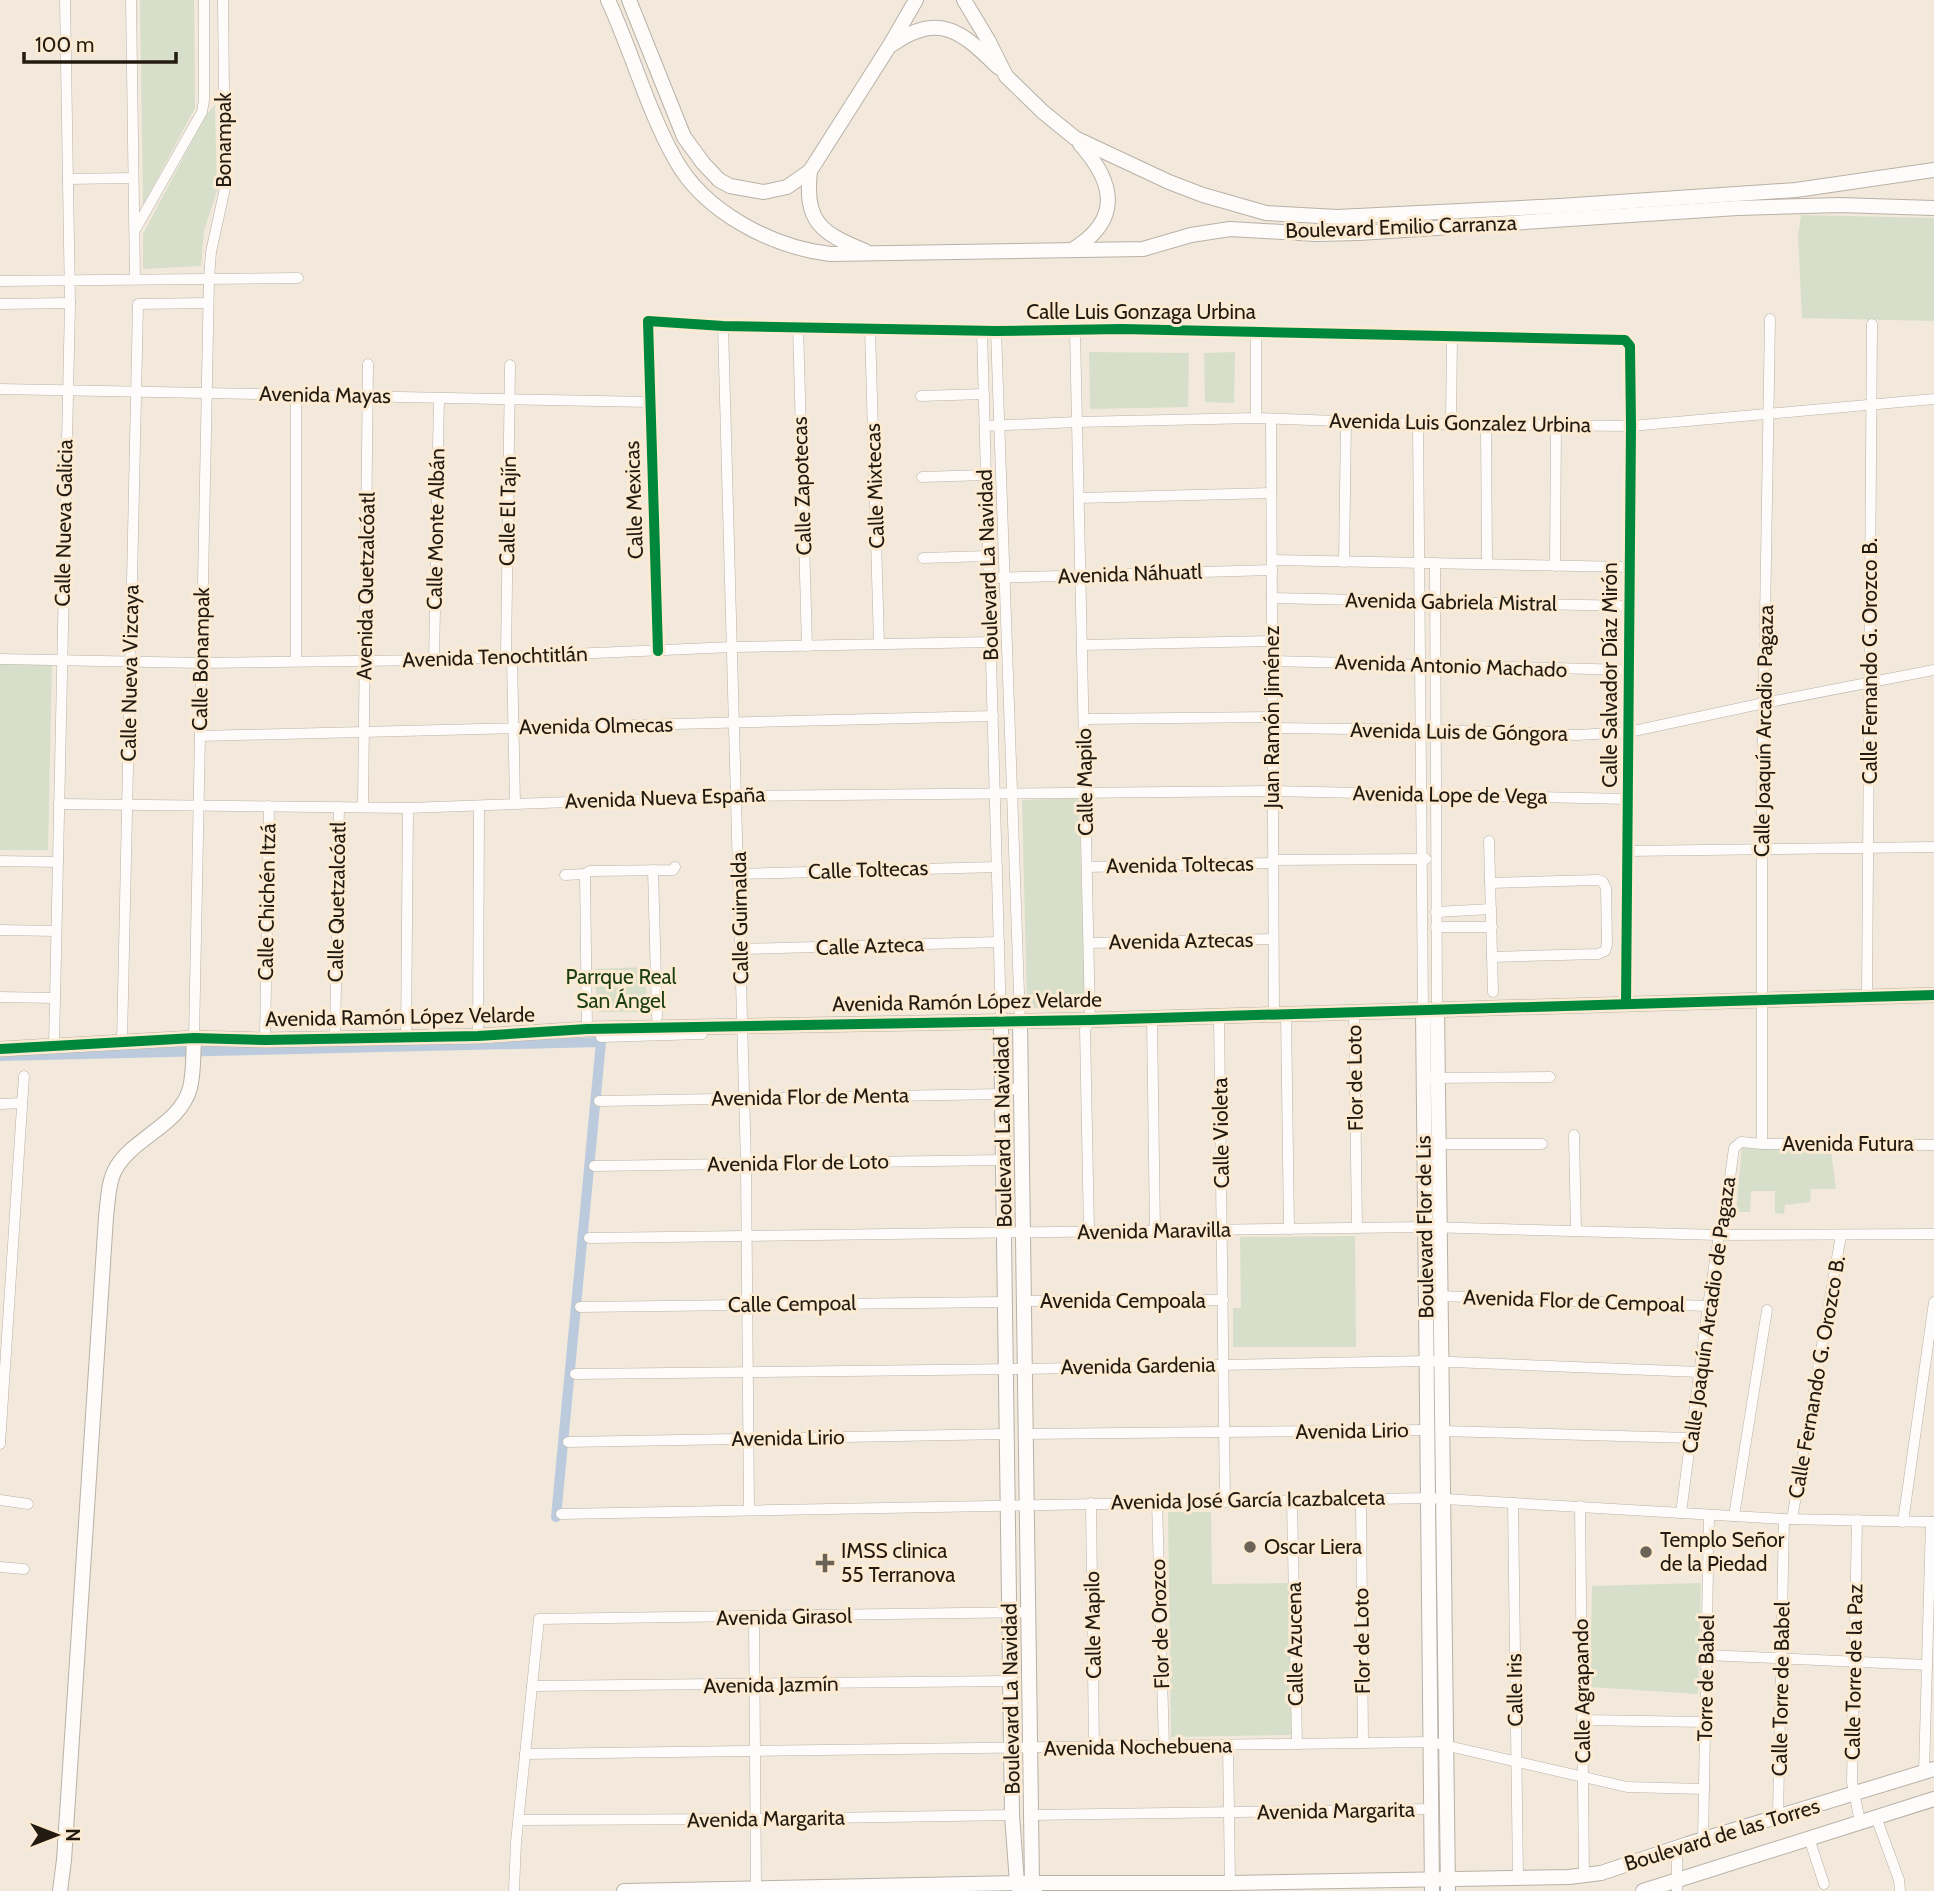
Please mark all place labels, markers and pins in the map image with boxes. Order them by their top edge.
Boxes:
place label: Templo Señor de la Piedad [1660,1527,1785,1576]
place label: Oscar Liera [1264,1534,1362,1559]
place label: IMSS clinica 55 Terranova [841,1538,955,1587]
marker: Oscar Liera [1242,1539,1258,1555]
marker: Templo Señor de la Piedad [1638,1544,1654,1560]
marker: IMSS clinica 55 Terranova [815,1553,835,1573]

